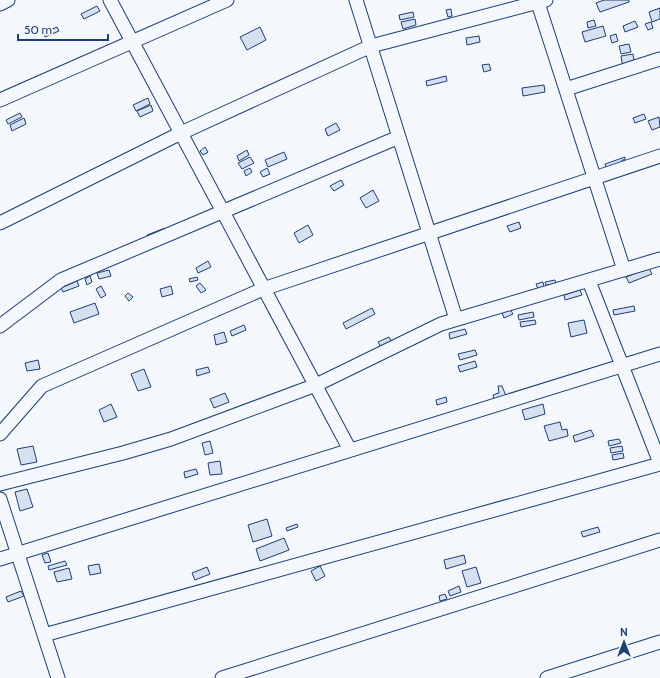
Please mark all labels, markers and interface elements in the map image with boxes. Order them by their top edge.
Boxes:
scale bar [18,16,108,42]
text: 50 m [24,22,52,37]
north arrow [604,622,644,662]
text: N [620,625,628,639]

